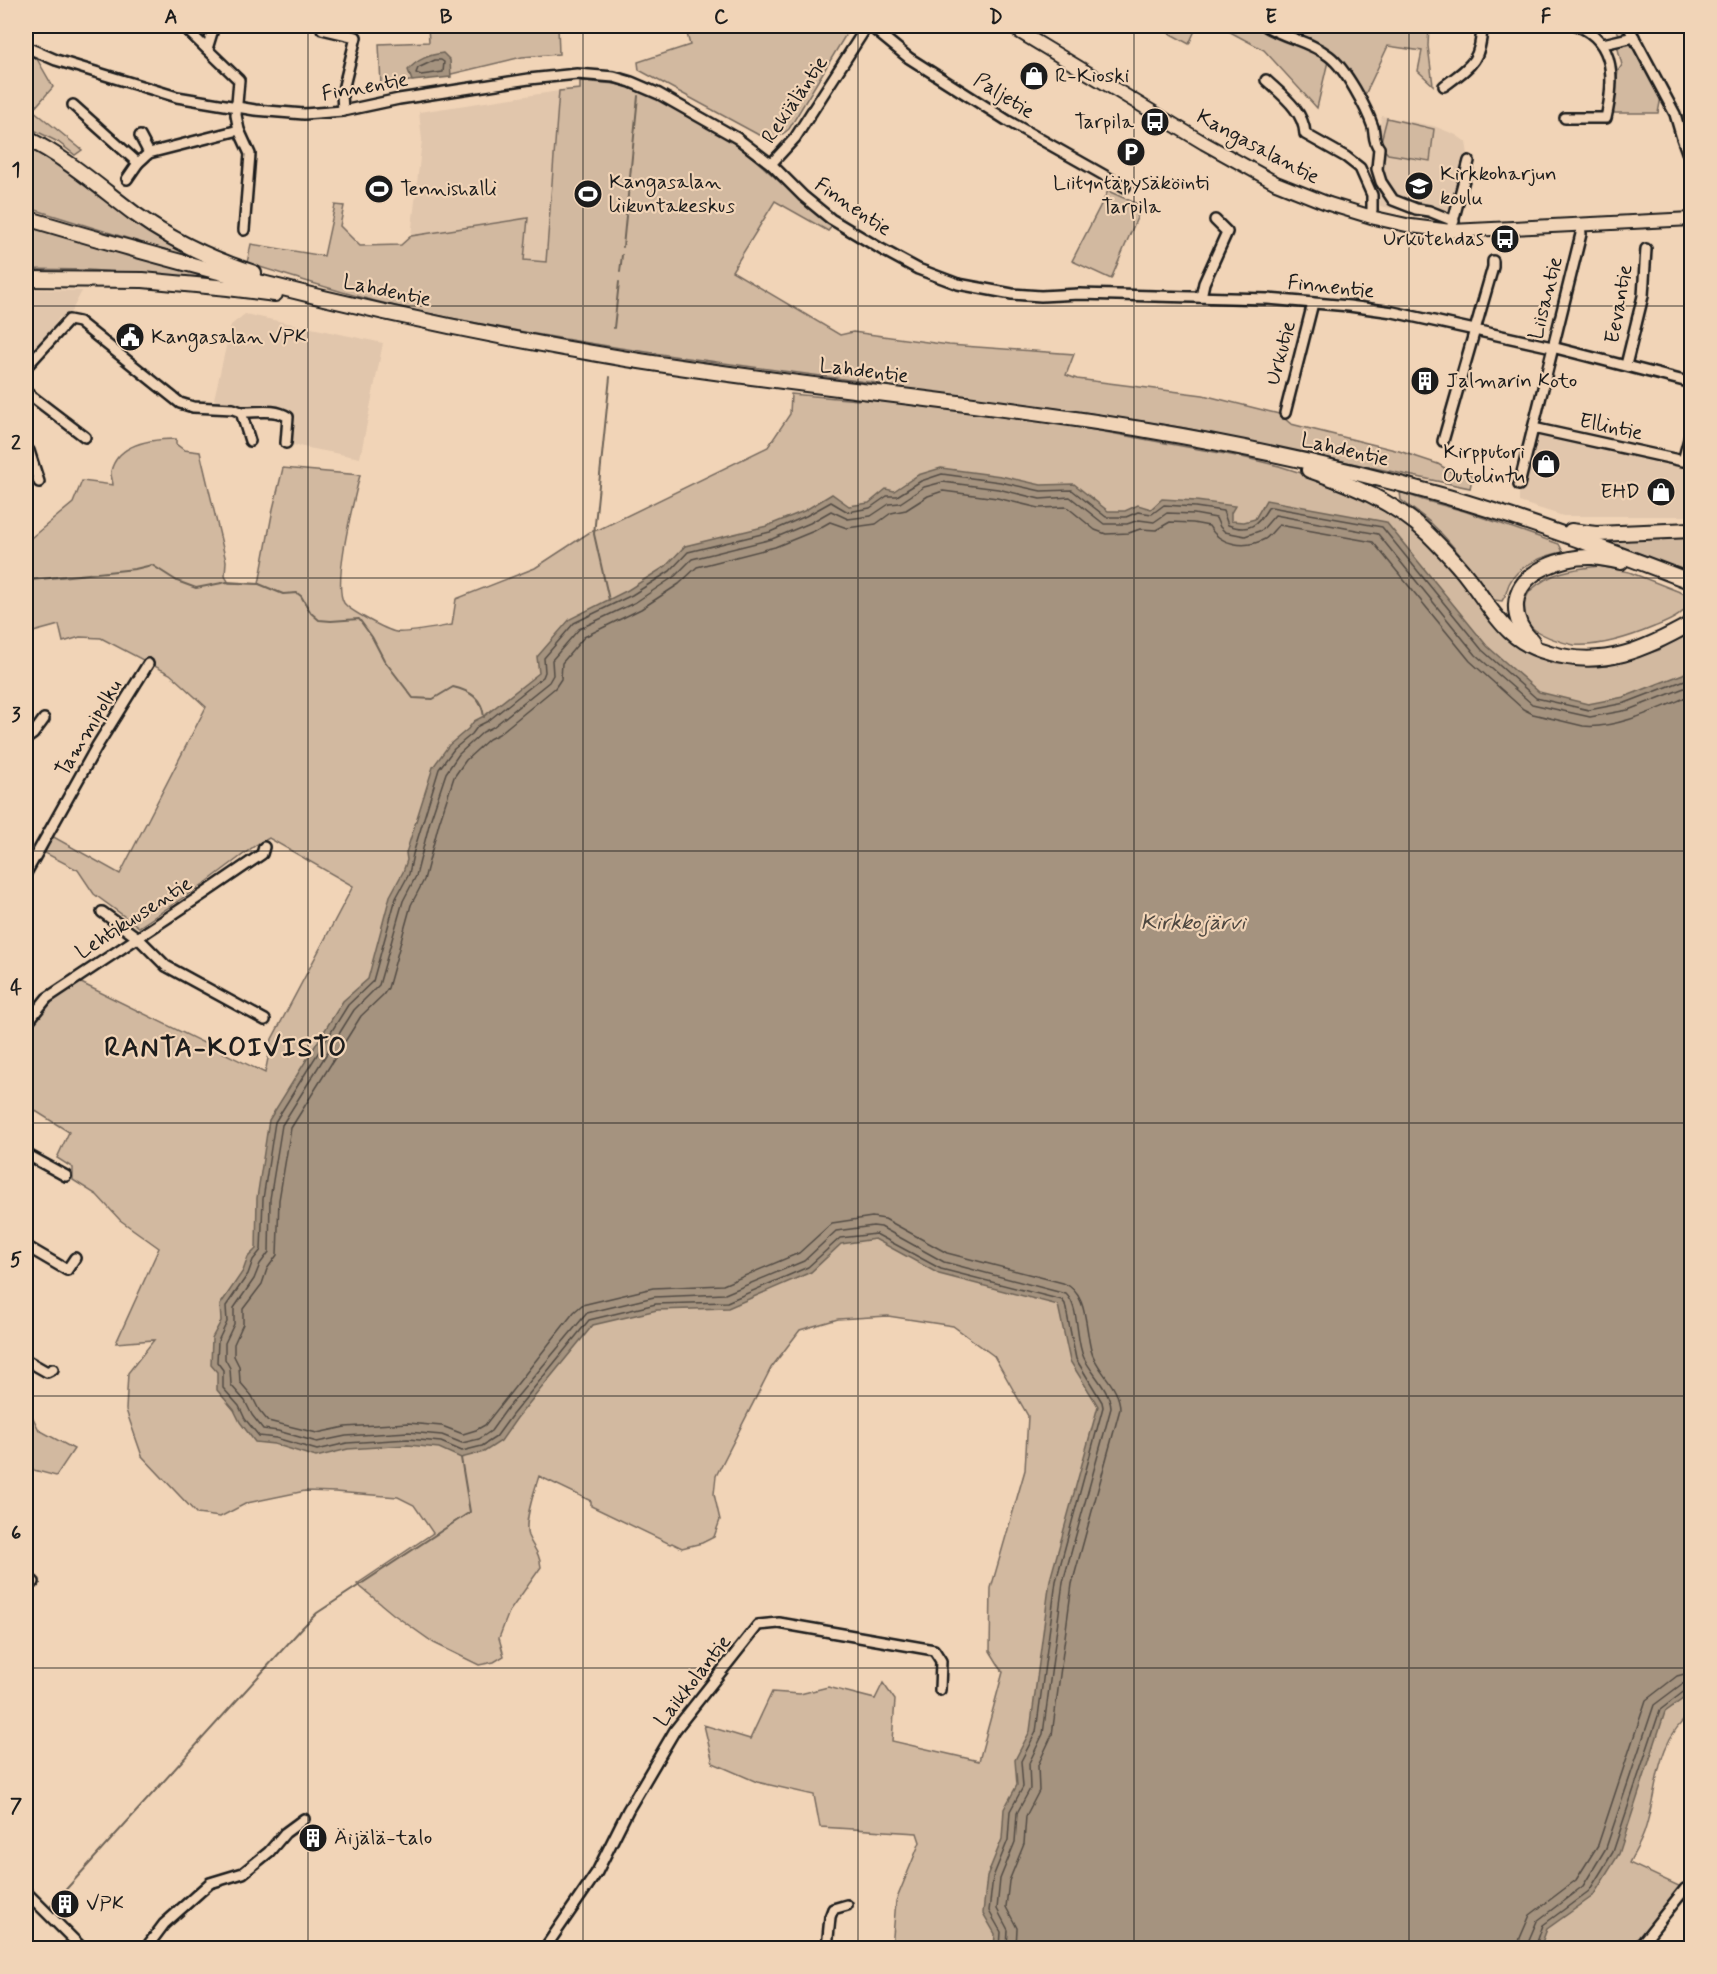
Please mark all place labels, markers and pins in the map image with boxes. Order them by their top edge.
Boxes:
shop icon: R-Kioski [1018,60,1050,92]
place label: R-Kioski [1055,62,1130,90]
bus stop icon: Tarpila [1139,106,1171,138]
place label: Tarpila [1074,108,1134,136]
parking icon: Liityntäpysäköinti Tarpila [1115,136,1147,168]
place label: Kirkkoharjun koulu [1440,160,1557,212]
place label: Kangasalan liikuntakeskus [609,168,735,220]
place label: Liityntäpysäköinti Tarpila [1053,169,1209,221]
school or university icon: Kirkkoharjun koulu [1403,170,1435,202]
sports icon: Tennishalli [363,173,395,205]
place label: Tennishalli [400,175,497,203]
sports icon: Kangasalan liikuntakeskus [572,178,604,210]
bus stop icon: Urkutehdas [1489,223,1521,255]
place label: Urkutehdas [1383,225,1484,253]
public building icon: Kangasalan VPK [114,321,146,353]
place label: Kangasalan VPK [151,323,307,352]
building icon: Jalmarin Koto [1409,365,1441,397]
place label: Jalmarin Koto [1446,367,1577,395]
place label: Kirpputori Outolintu [1443,438,1525,490]
shop icon: Kirpputori Outolintu [1530,448,1562,480]
shop icon: EHD [1645,476,1677,508]
place label: EHD [1600,478,1640,506]
building icon: Äijälä-talo [297,1822,329,1854]
place label: Äijälä-talo [334,1824,432,1852]
building icon: VPK [49,1888,81,1920]
place label: VPK [86,1890,124,1918]

